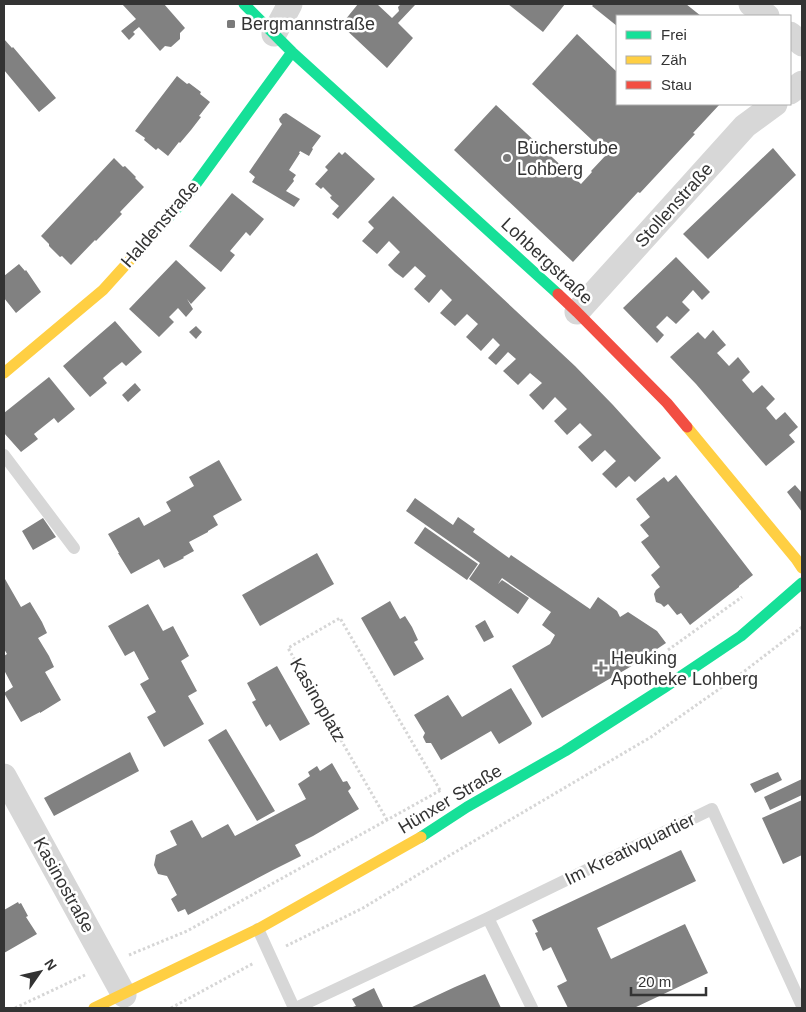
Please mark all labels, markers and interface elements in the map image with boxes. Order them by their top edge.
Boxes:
place label: Bergmannstraße [241,14,375,34]
legend [616,15,791,105]
marker: Bergmannstraße [225,18,237,30]
text: Frei [661,26,687,43]
text: Zäh [661,51,687,68]
text: Stau [661,76,692,93]
place label: Bücherstube Lohberg [517,138,618,179]
marker: Bücherstube Lohberg [501,152,513,164]
street label: Stollenstraße [631,159,717,251]
street label: Haldenstraße [117,177,203,271]
street label: Lohbergstraße [497,214,597,308]
place label: Heuking Apotheke Lohberg [611,648,758,689]
street label: Kasinoplatz [286,655,350,745]
marker: Heuking Apotheke Lohberg [595,662,607,674]
street label: Hünxer Straße [395,760,505,838]
street label: Im Kreativquartier [562,809,698,889]
street label: Kasinostraße [30,834,98,936]
north arrow [15,947,65,997]
text: N [41,956,60,973]
scale bar [631,964,706,996]
text: 20 m [638,973,671,990]

